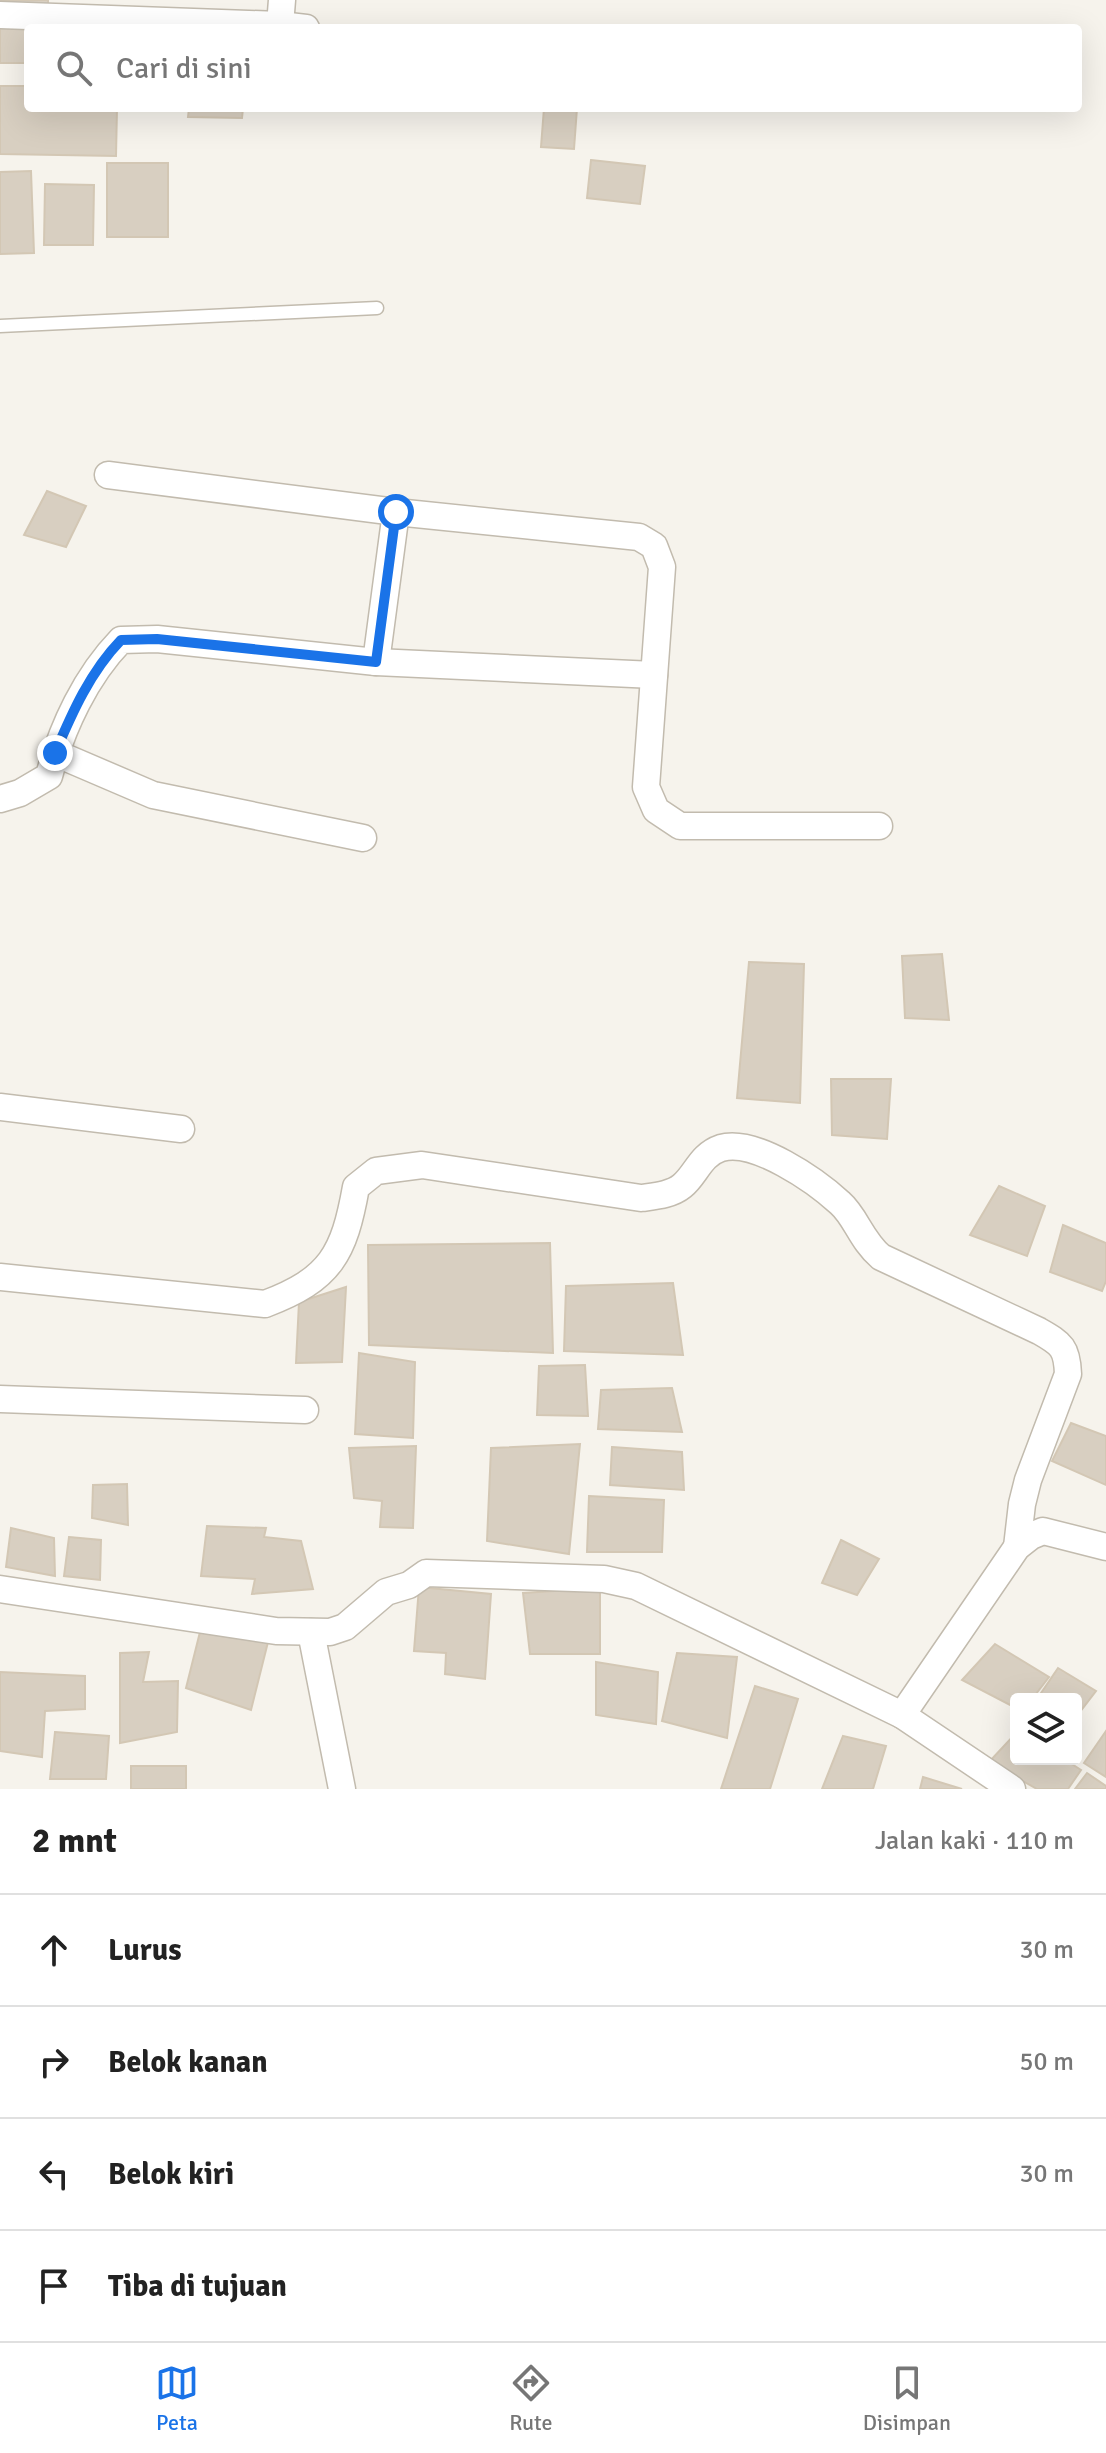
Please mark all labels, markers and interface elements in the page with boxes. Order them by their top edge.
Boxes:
search box [24,24,1082,112]
icon: search [52,46,96,90]
text: Cari di sini [116,50,252,87]
route start [378,494,414,530]
route end [37,735,73,771]
map controls [1010,1693,1082,1765]
button: layers [1010,1693,1082,1765]
text: 2 mnt [32,1820,117,1862]
text: Jalan kaki · 110 m [875,1825,1074,1857]
icon: ahead [32,1928,76,1972]
text: Lurus [108,1932,182,1969]
text: 30 m [1019,1934,1074,1966]
icon: right [32,2040,76,2084]
text: Belok kanan [108,2044,268,2081]
text: 50 m [1019,2046,1074,2078]
icon: left [32,2152,76,2196]
text: Belok kiri [108,2156,234,2193]
text: 30 m [1019,2158,1074,2190]
icon: arrive [32,2264,76,2308]
text: Tiba di tujuan [108,2268,287,2305]
tab: Peta [155,2361,199,2436]
tab: Rute [509,2361,553,2436]
tab: Disimpan [863,2361,951,2436]

